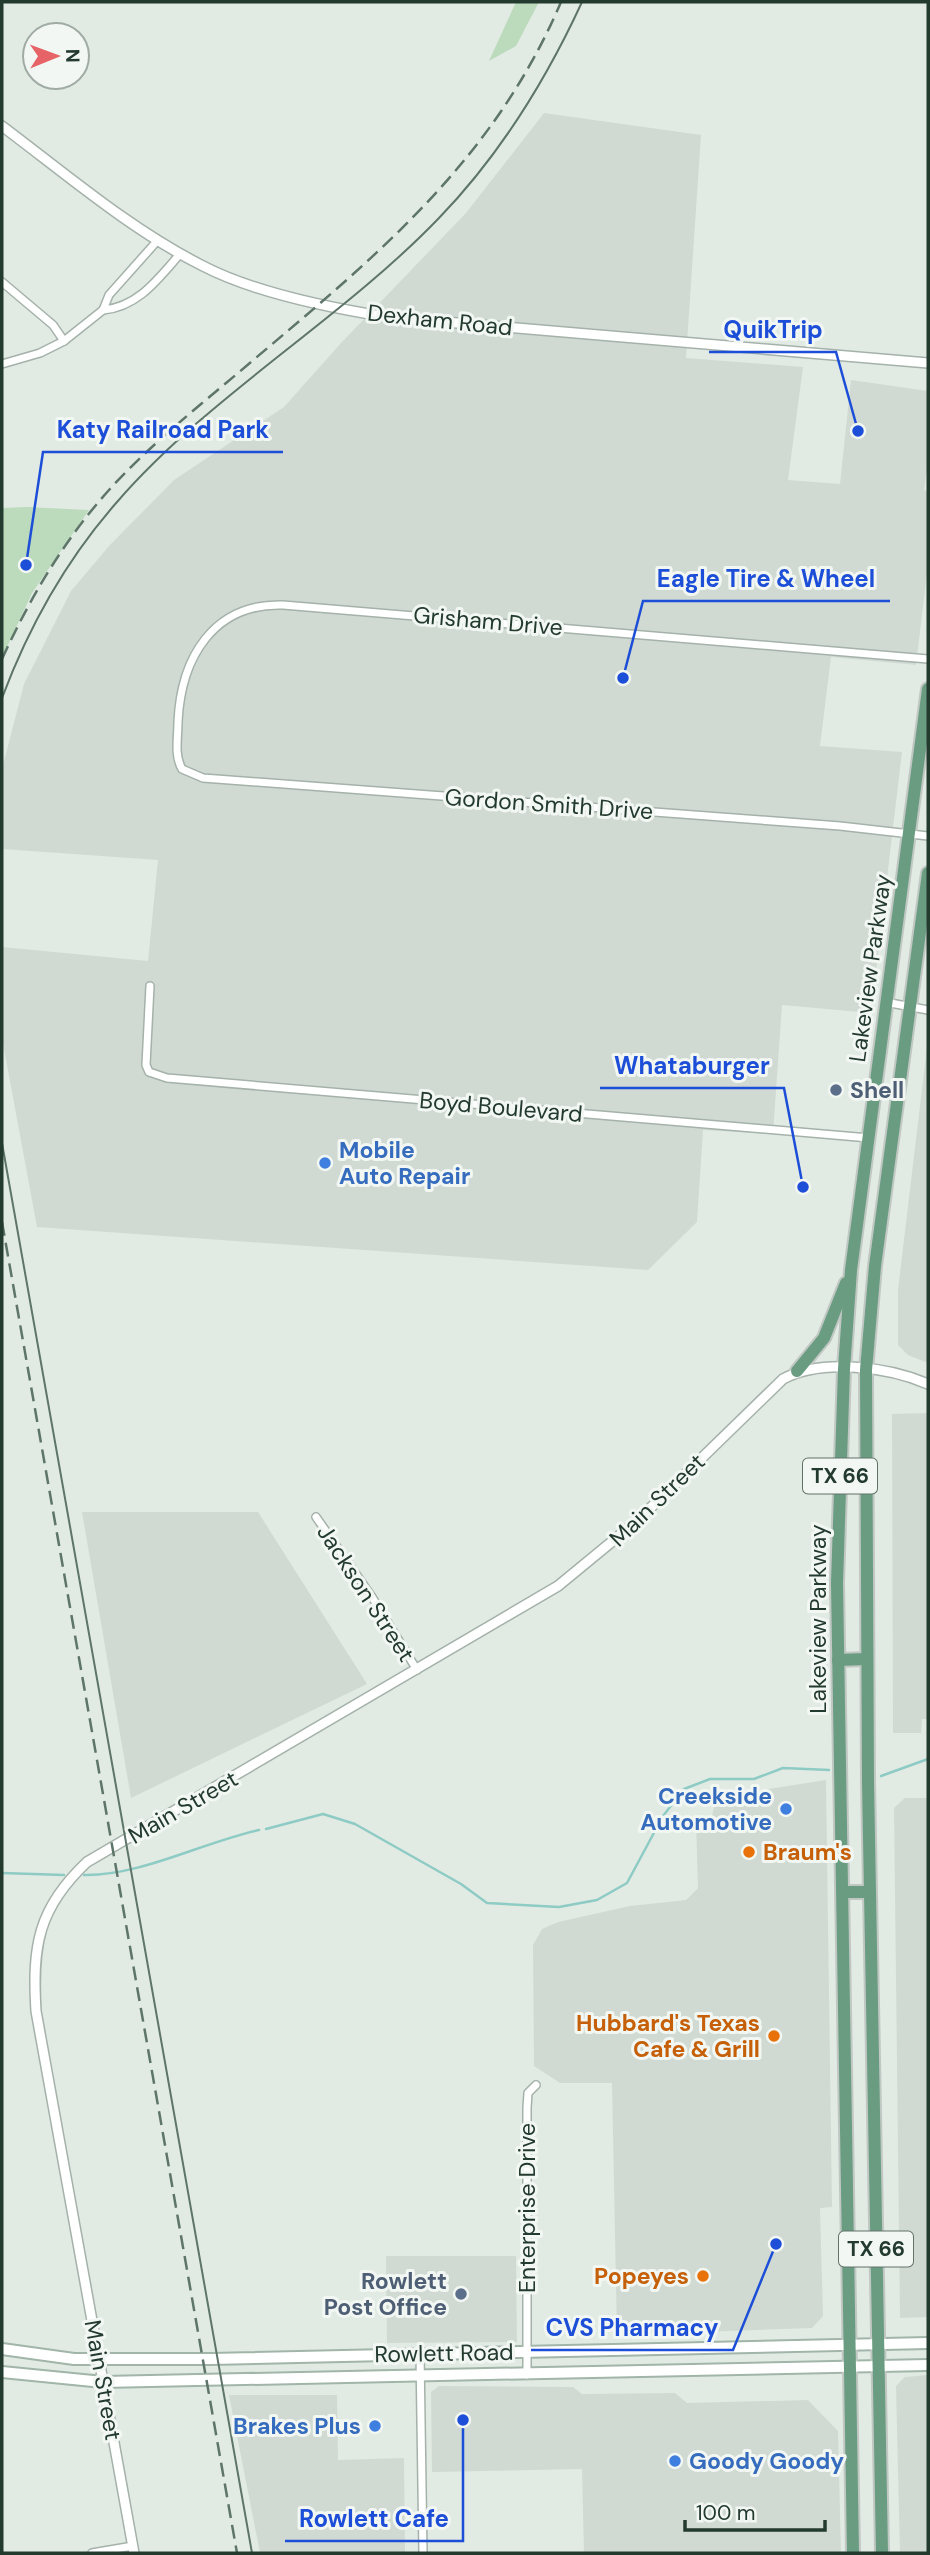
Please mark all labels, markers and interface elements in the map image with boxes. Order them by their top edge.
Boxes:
north arrow [21,21,91,91]
text: N [60,49,85,63]
street label: Dexham Road [366,297,514,343]
callout: QuikTrip [709,307,836,352]
text: QuikTrip [723,314,823,345]
callout: Katy Railroad Park [43,407,283,452]
text: Katy Railroad Park [57,414,269,445]
callout: Eagle Tire & Wheel [643,556,890,601]
text: Eagle Tire & Wheel [657,563,875,594]
street label: Grisham Drive [412,600,564,642]
street label: Gordon Smith Drive [444,782,654,826]
street label: Lakeview Parkway [842,872,898,1064]
callout: Whataburger [600,1043,784,1088]
text: Whataburger [614,1050,770,1081]
place label: Shell [850,1075,904,1105]
marker: Shell [828,1082,844,1098]
street label: Boyd Boulevard [418,1085,584,1129]
place label: Mobile Auto Repair [339,1135,470,1191]
marker: Mobile Auto Repair [317,1155,333,1171]
street label: Main Street [603,1447,711,1553]
road number: TX 66 [803,1458,877,1494]
street label: Jackson Street [310,1519,422,1667]
street label: Lakeview Parkway [803,1524,833,1714]
street label: Main Street [123,1764,243,1850]
place label: Creekside Automotive [640,1781,772,1837]
marker: Creekside Automotive [778,1801,794,1817]
place label: Braum's [763,1837,852,1867]
marker: Braum's [741,1844,757,1860]
place label: Hubbard's Texas Cafe & Grill [576,2008,760,2064]
marker: Hubbard's Texas Cafe & Grill [766,2028,782,2044]
street label: Enterprise Drive [512,2123,542,2293]
road number: TX 66 [839,2232,913,2266]
place label: Popeyes [594,2261,689,2291]
place label: Rowlett Post Office [324,2266,447,2322]
marker: Popeyes [695,2268,711,2284]
marker: Rowlett Post Office [453,2286,469,2302]
callout: CVS Pharmacy [531,2305,733,2350]
text: CVS Pharmacy [545,2312,719,2343]
street label: Main Street [78,2317,128,2443]
street label: Rowlett Road [374,2337,514,2369]
place label: Brakes Plus [233,2411,361,2441]
marker: Brakes Plus [367,2418,383,2434]
place label: Goody Goody [689,2446,844,2476]
marker: Goody Goody [667,2453,683,2469]
scale bar [685,2488,825,2532]
callout: Rowlett Cafe [285,2496,463,2541]
text: 100 m [696,2499,756,2527]
text: Rowlett Cafe [299,2503,449,2534]

